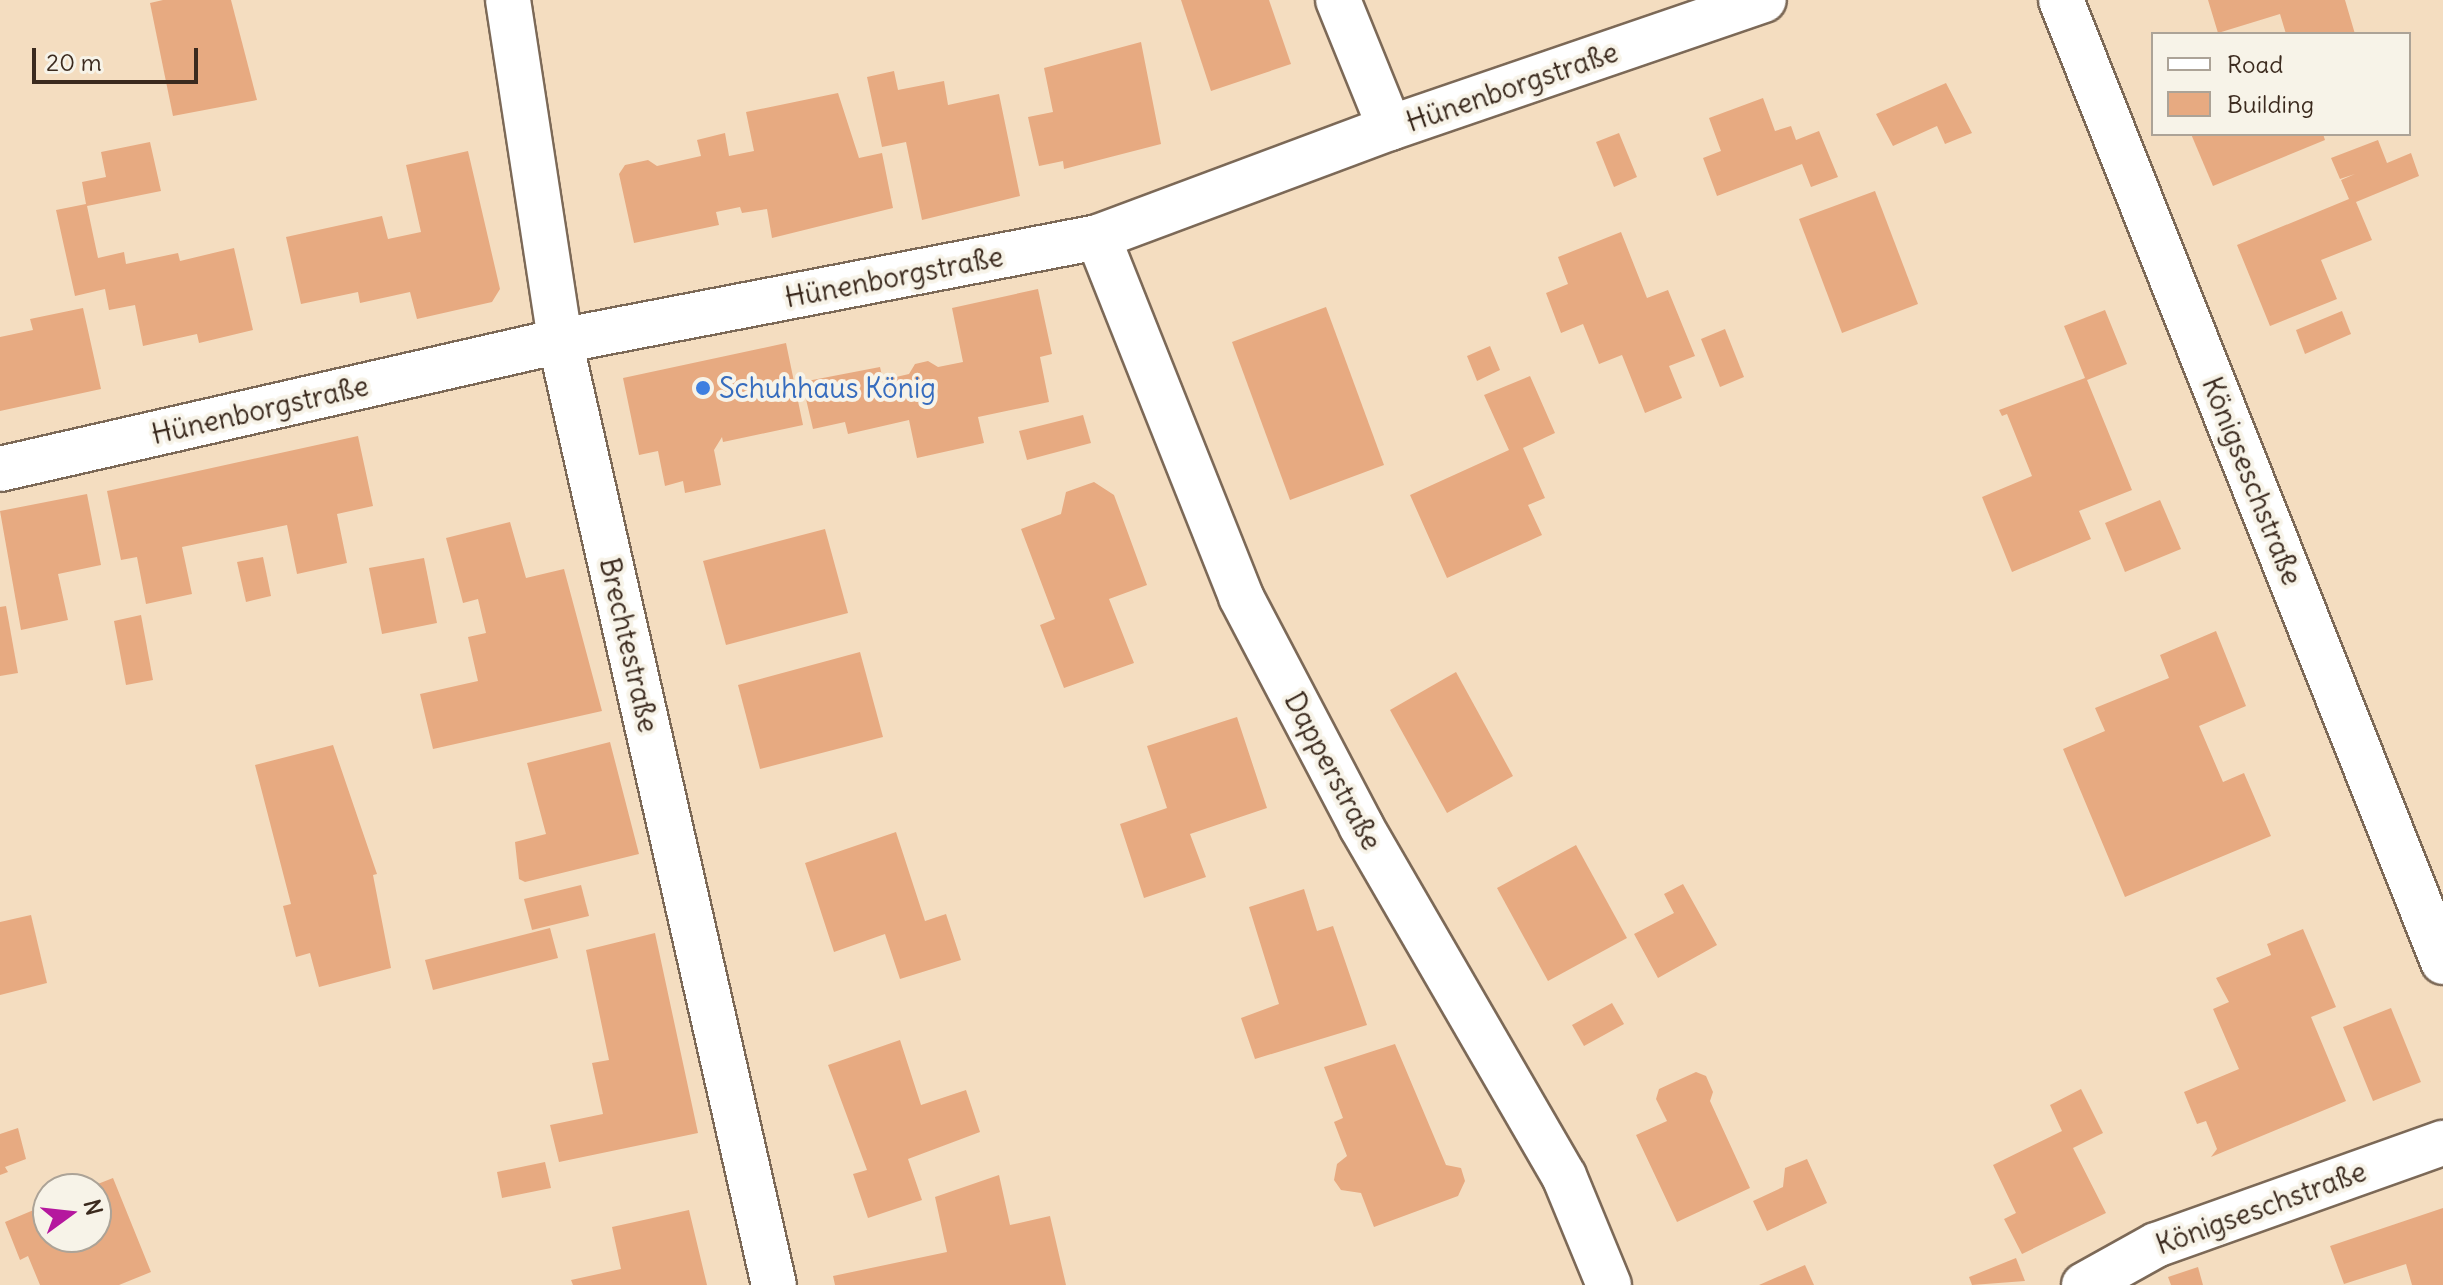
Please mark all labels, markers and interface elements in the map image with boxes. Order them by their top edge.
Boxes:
scale bar [36,32,202,82]
legend [2151,32,2411,136]
street label: Hünenborgstraße [1402,35,1622,139]
text: 20 m [46,47,102,77]
text: Road [2227,49,2283,79]
text: Building [2227,89,2314,119]
street label: Hünenborgstraße [782,239,1006,315]
street label: Hünenborgstraße [148,369,372,451]
place label: Schuhhaus König [719,371,936,405]
street label: Königseschstraße [2195,372,2309,590]
marker: Schuhhaus König [694,379,712,397]
street label: Brechtestraße [593,555,665,735]
street label: Dapperstraße [1277,686,1389,856]
street label: Königseschstraße [2151,1154,2371,1262]
north arrow [32,1173,112,1253]
text: N [78,1196,109,1218]

